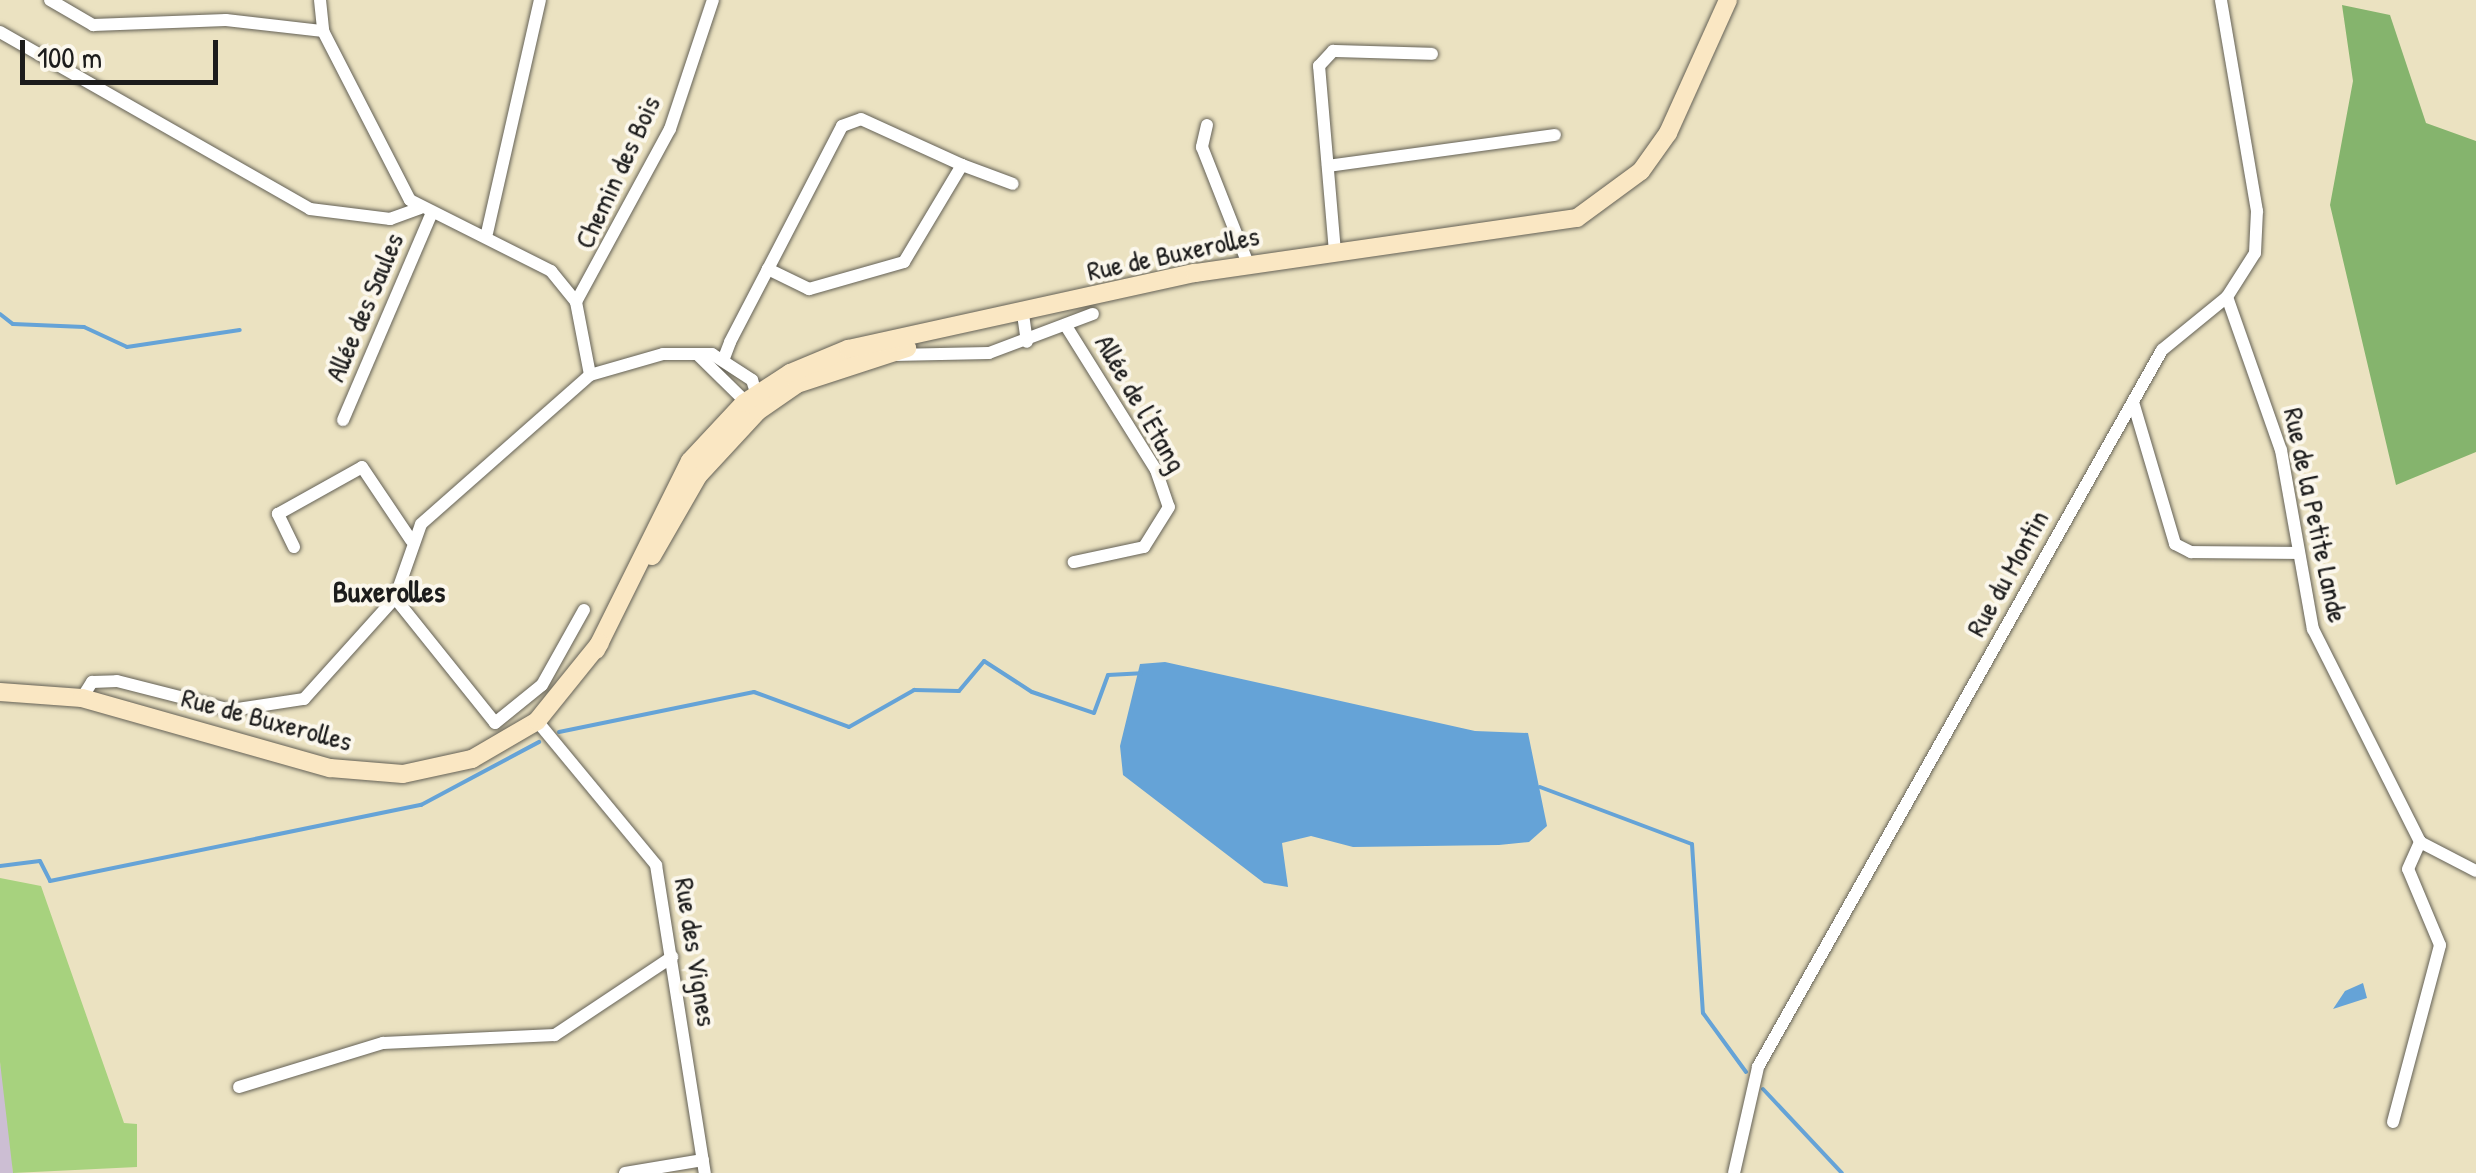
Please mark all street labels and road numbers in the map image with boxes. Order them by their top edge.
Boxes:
street label: Chemin des Bois [567,90,667,254]
street label: Rue de Buxerolles [1084,218,1262,288]
street label: Allée des Saules [318,228,410,386]
street label: Allée de l'Etang [1088,328,1194,478]
street label: Rue de la Petite Lande [2277,405,2355,625]
street label: Rue du Montin [1959,504,2055,642]
street label: Rue de Buxerolles [178,680,356,758]
street label: Rue des Vignes [668,875,724,1029]

